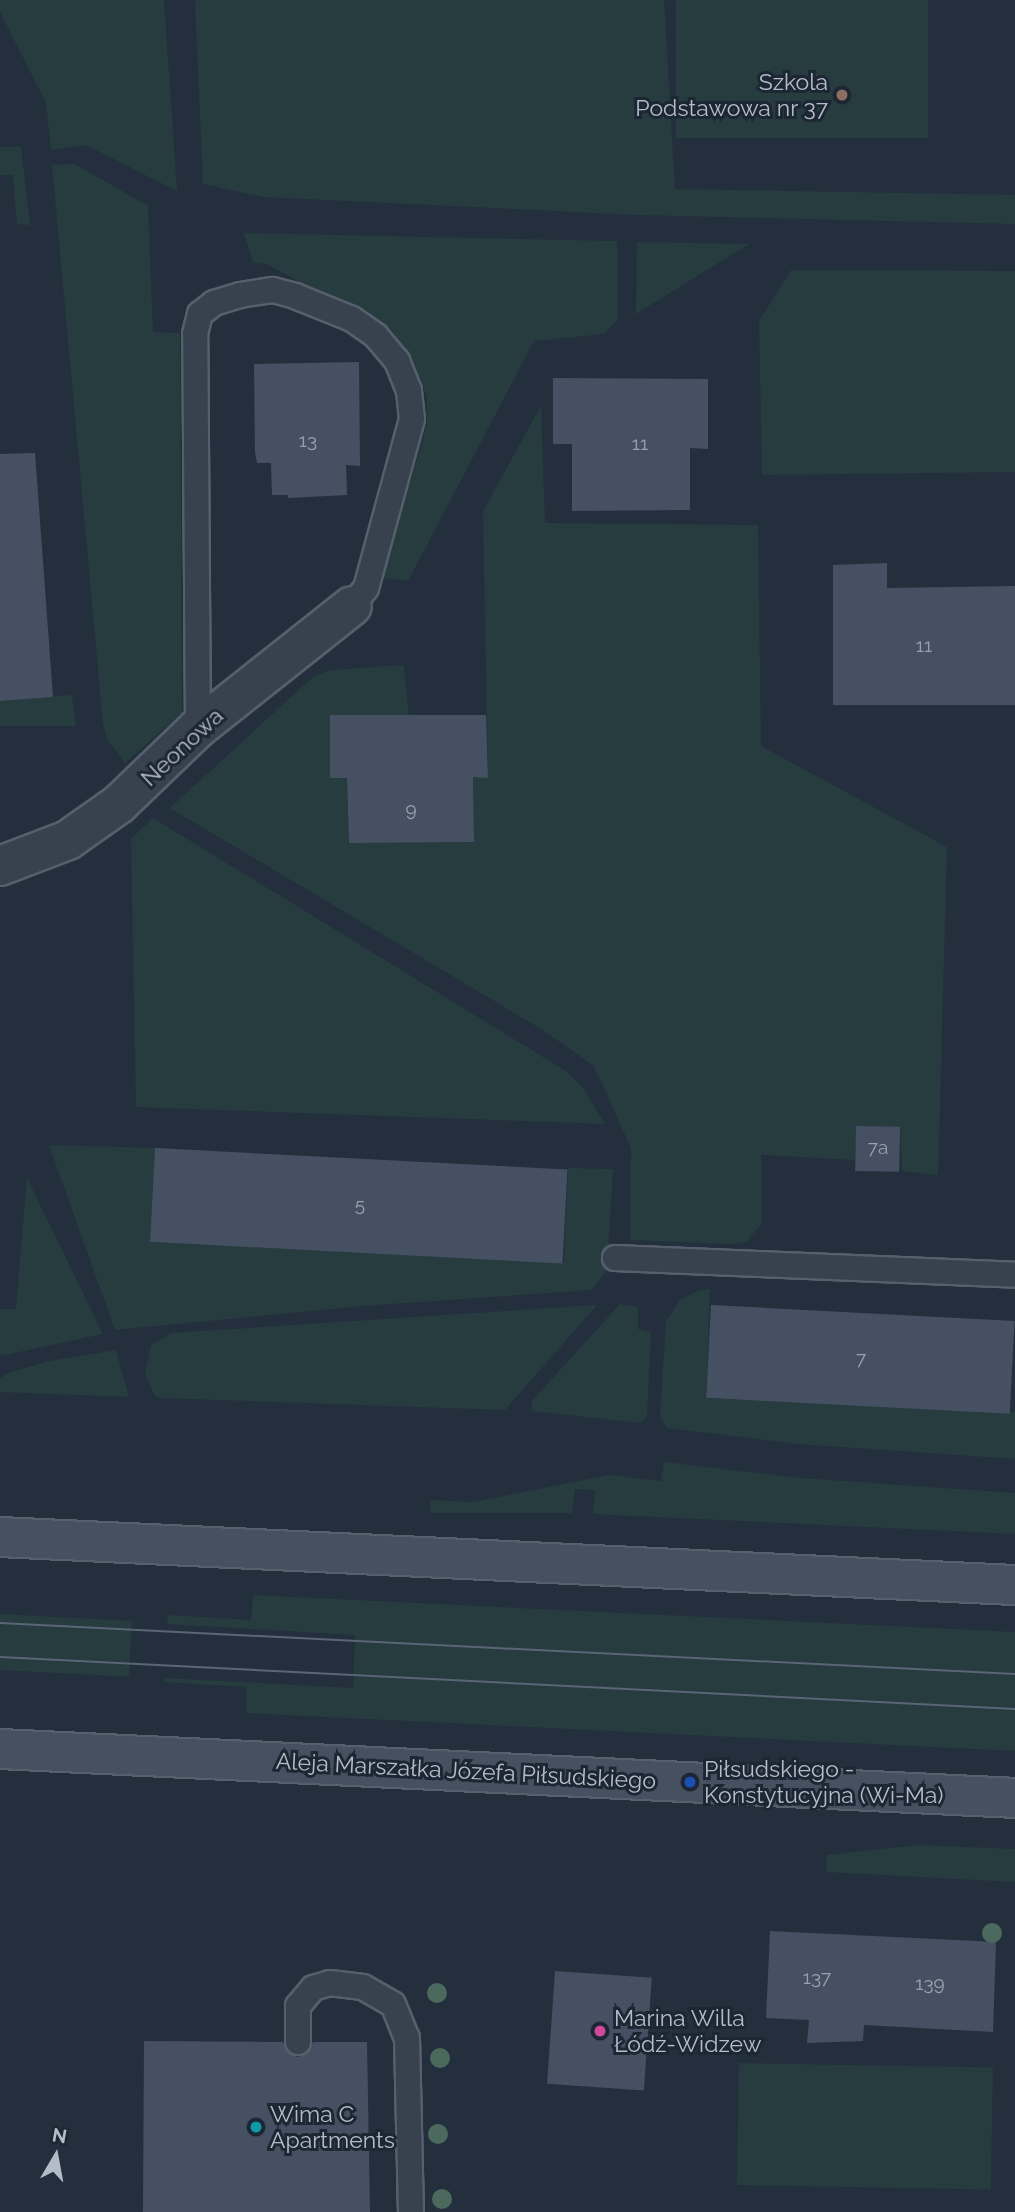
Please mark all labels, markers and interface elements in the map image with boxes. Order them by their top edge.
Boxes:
place label: Szkola Podstawowa nr 37 [635,68,828,122]
marker: Szkola Podstawowa nr 37 [834,87,850,103]
house number: 13 [299,430,317,452]
house number: 11 [632,433,648,455]
house number: 11 [916,635,932,657]
street label: Neonowa [135,702,229,792]
house number: 9 [405,799,417,821]
house number: 7a [868,1137,888,1159]
house number: 5 [355,1194,365,1216]
house number: 7 [856,1348,866,1370]
street label: Aleja Marszałka Józefa Piłsudskiego [275,1747,657,1795]
place label: Piłsudskiego - Konstytucyjna (Wi-Ma) [704,1755,943,1809]
marker: Piłsudskiego - Konstytucyjna (Wi-Ma) [682,1774,698,1790]
house number: 137 [803,1967,831,1989]
house number: 139 [915,1973,945,1995]
place label: Marina Willa Łódź-Widzew [614,2004,761,2058]
marker: Marina Willa Łódź-Widzew [592,2023,608,2039]
place label: Wima C Apartments [270,2100,395,2154]
marker: Wima C Apartments [248,2119,264,2135]
north arrow [21,2121,91,2191]
text: N [51,2123,69,2147]

